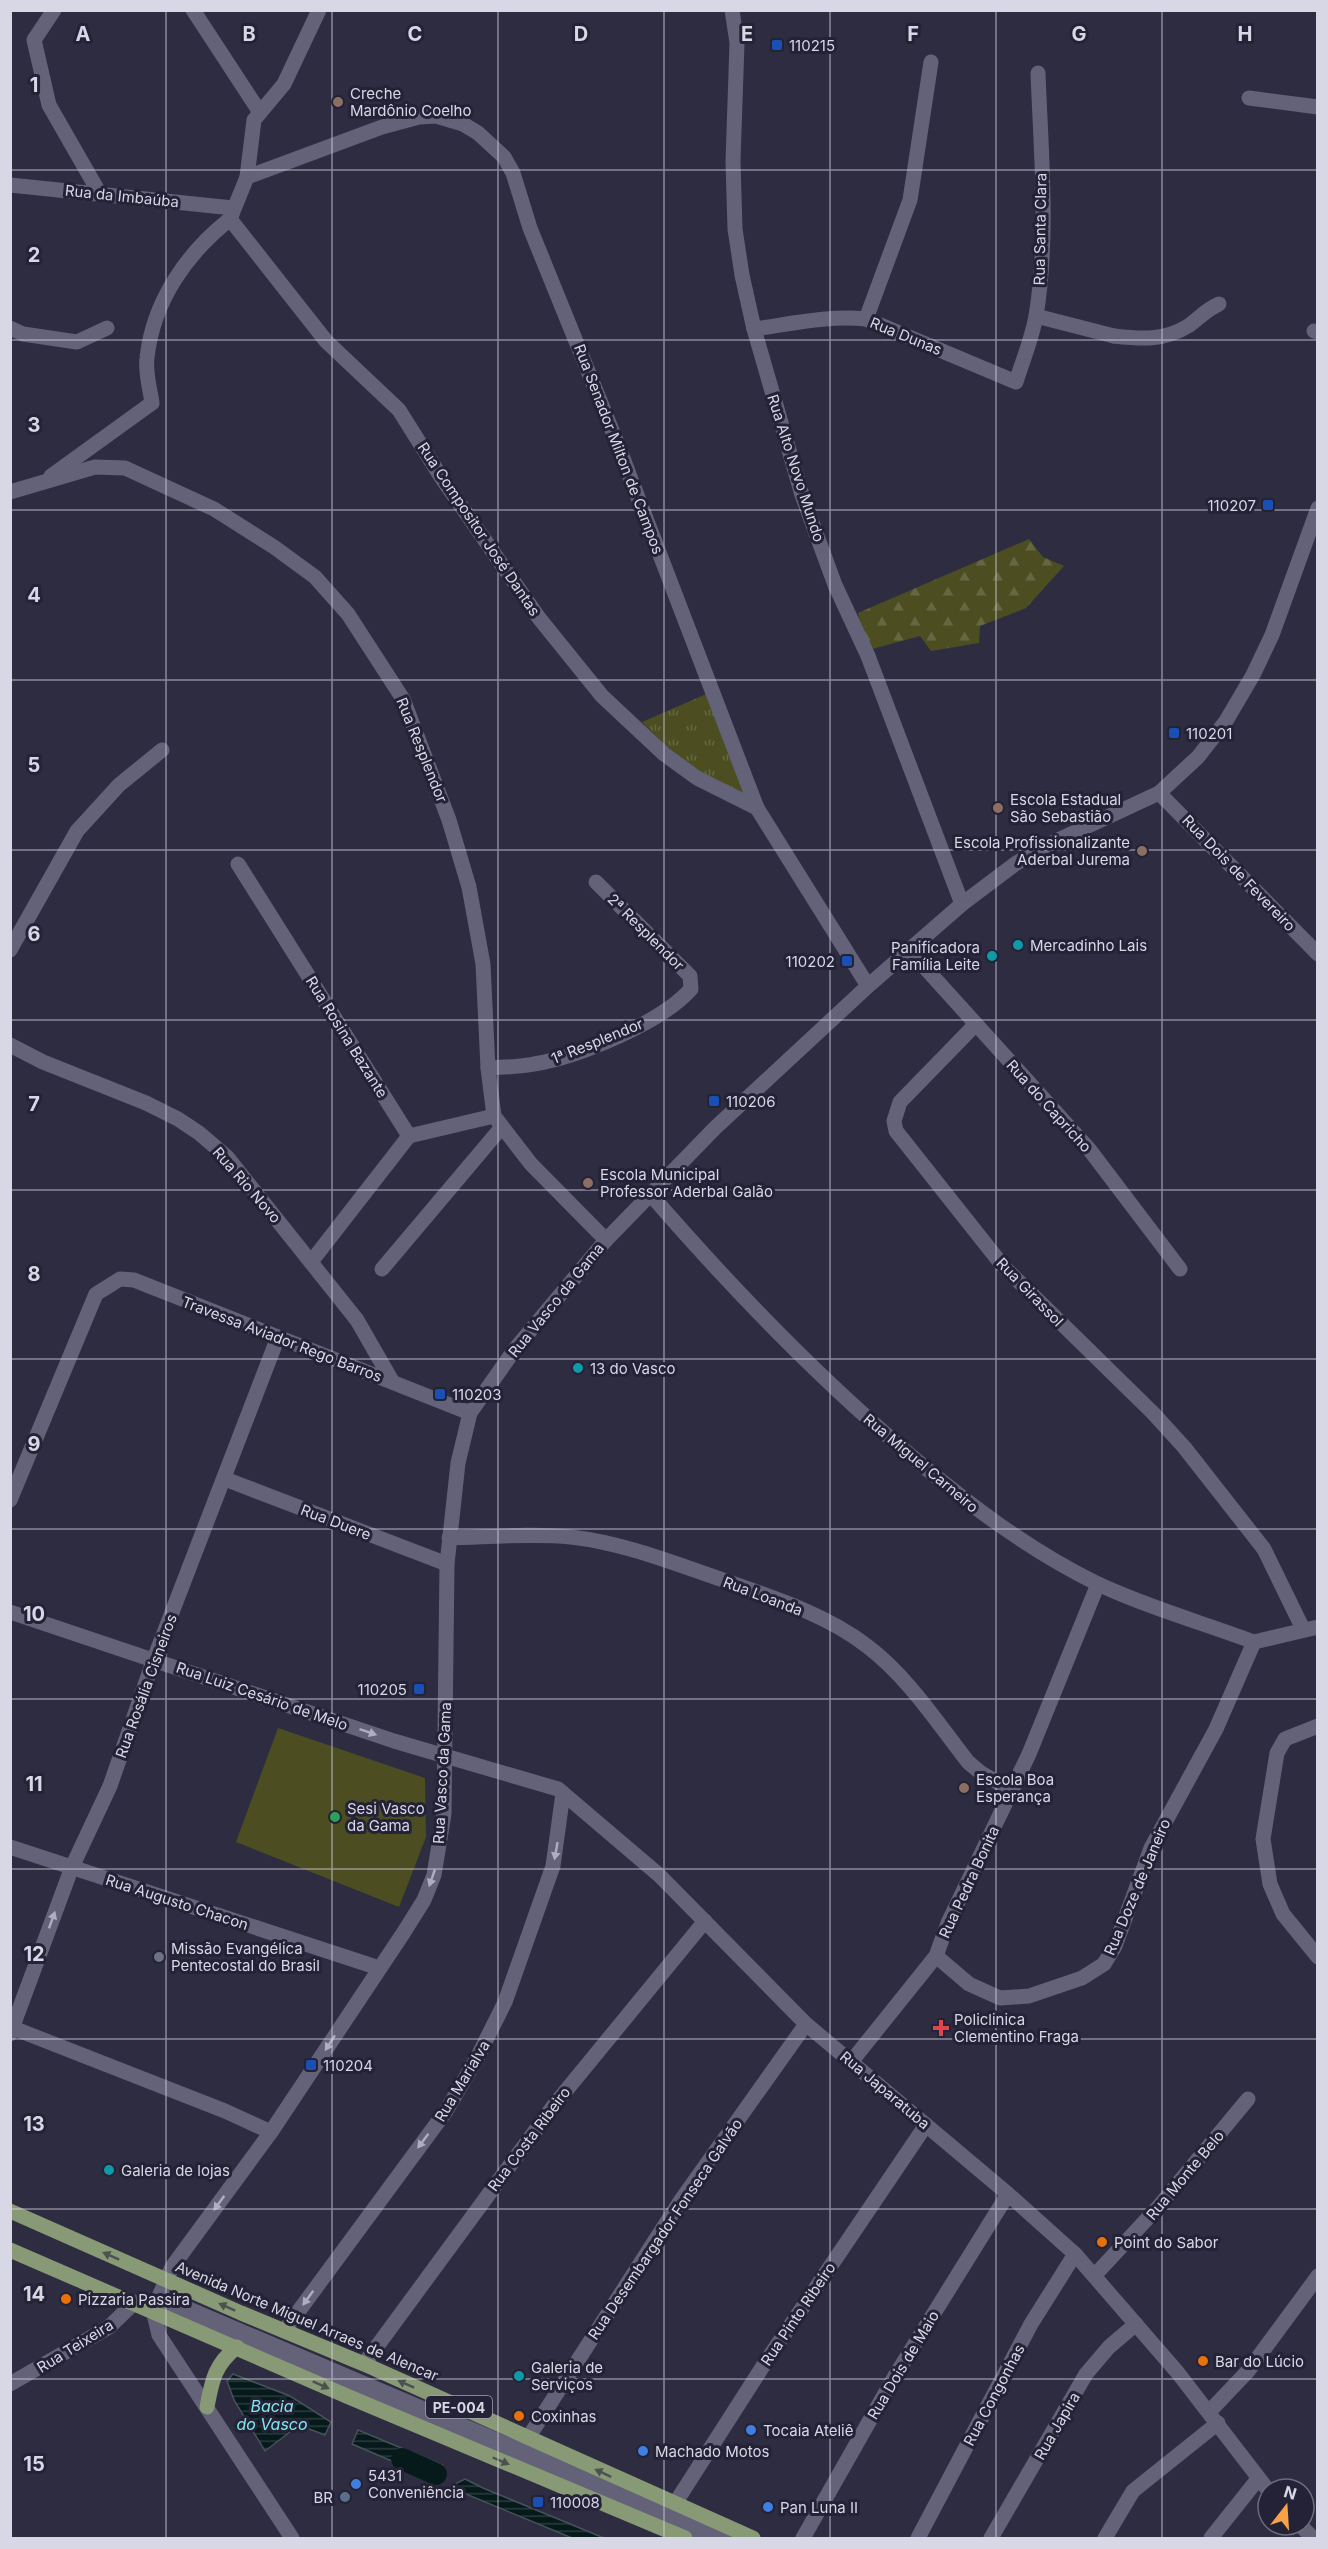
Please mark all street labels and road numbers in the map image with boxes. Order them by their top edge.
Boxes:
street label: Rua Santa Clara [1030,172,1050,286]
street label: Rua da Imbaúba [64,181,180,211]
street label: Rua Dunas [867,313,945,359]
street label: Rua Senador Milton de Campos [570,341,668,557]
street label: Rua Alto Novo Mundo [763,392,829,544]
street label: Rua Compositor José Dantas [414,439,544,620]
street label: Rua Resplendor [392,695,452,806]
street label: Rua Dois de Fevereiro [1178,811,1300,935]
street label: 2ª Resplendor [604,890,688,974]
street label: Rua Rosina Bazante [302,973,392,1101]
street label: 1ª Resplendor [548,1014,646,1068]
street label: Rua do Capricho [1002,1056,1096,1156]
street label: Rua Rio Novo [209,1143,285,1227]
street label: Rua Vasco da Gama [504,1239,608,1361]
street label: Rua Girassol [992,1254,1068,1330]
street label: Travessa Aviador Rego Barros [179,1292,385,1386]
street label: Rua Miguel Carneiro [860,1409,982,1517]
street label: Rua Duere [298,1500,374,1544]
street label: Rua Loanda [721,1572,805,1620]
street label: Rua Rosália Cisneiros [111,1611,181,1761]
street label: Rua Luiz Cesário de Melo [174,1658,350,1734]
street label: Rua Vasco da Gama [429,1702,455,1844]
street label: Rua Doze de Janeiro [1100,1816,1174,1958]
street label: Rua Pedra Bonita [935,1823,1003,1941]
street label: Rua Augusto Chacon [103,1870,251,1934]
street label: Rua Marialva [430,2037,494,2125]
street label: Rua Japaratuba [836,2047,934,2133]
street label: Rua Costa Ribeiro [484,2083,574,2195]
street label: Rua Desembargador Fonseca Galvão [584,2115,746,2343]
street label: Rua Monte Belo [1142,2126,1228,2224]
street label: Avenida Norte Miguel Arraes de Alencar [173,2257,442,2385]
street label: Rua Pinto Ribeiro [756,2259,840,2369]
street label: Rua Dois de Maio [863,2307,943,2423]
street label: Rua Teixeira [33,2315,117,2377]
street label: Rua Congonhas [959,2341,1029,2449]
street label: Rua Japira [1030,2389,1084,2463]
road number: PE-004 [426,2396,492,2418]

